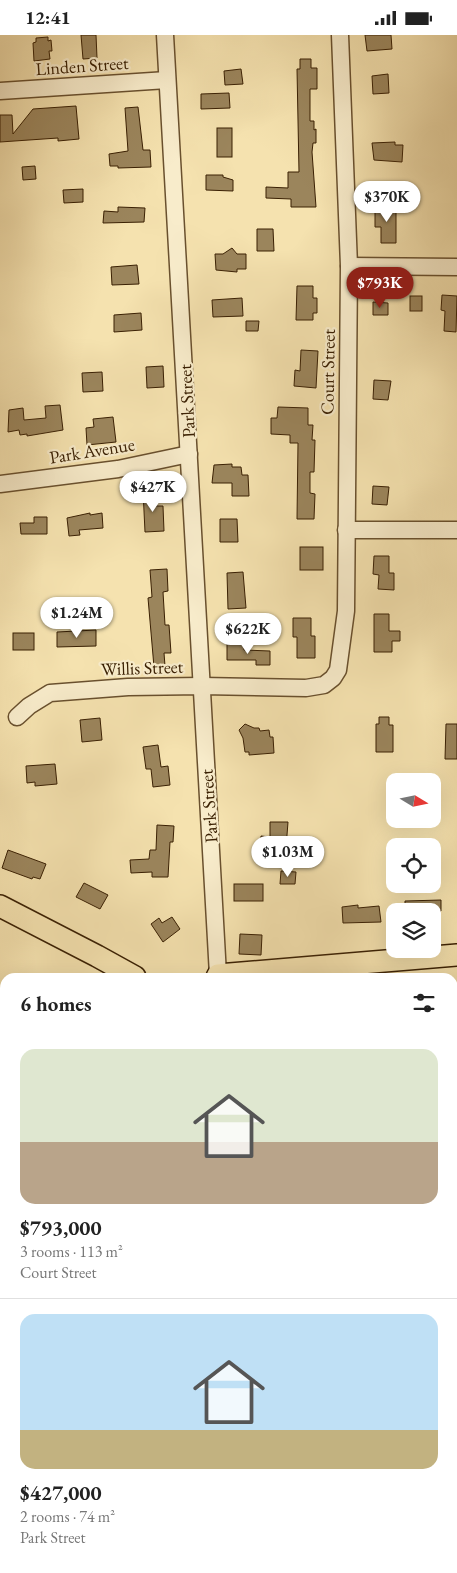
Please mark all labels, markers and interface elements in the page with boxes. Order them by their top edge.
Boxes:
text: 12:41 [25,5,71,30]
street label: Linden Street [35,51,130,80]
pin: $370K [352,181,422,223]
text: $370K [365,186,409,207]
pin: $793K [345,267,415,309]
text: $793K [358,272,402,293]
street label: Court Street [315,328,340,415]
street label: Park Street [173,363,200,438]
street label: Park Avenue [48,432,136,469]
pin: $427K [118,471,188,513]
text: $427K [131,476,175,497]
pin: $1.24M [36,597,118,639]
text: $1.24M [51,602,103,623]
pin: $622K [213,613,283,655]
text: $622K [226,618,270,639]
street label: Willis Street [100,655,184,680]
street label: Park Street [194,768,223,844]
north arrow [386,773,441,827]
map controls [386,773,441,958]
pin: $1.03M [247,835,329,878]
button: locate [386,838,441,893]
text: $1.03M [262,841,314,862]
button: layers [386,903,441,958]
icon: filters [410,989,438,1017]
text: 6 homes [20,990,92,1017]
icon: home [184,1081,274,1171]
text: $793,000 [20,1214,102,1241]
text: 3 rooms · 113 m² [20,1241,123,1262]
text: Court Street [20,1262,96,1283]
icon: home [184,1347,274,1437]
text: $427,000 [20,1479,102,1506]
text: 2 rooms · 74 m² [20,1506,115,1527]
text: Park Street [20,1527,86,1548]

